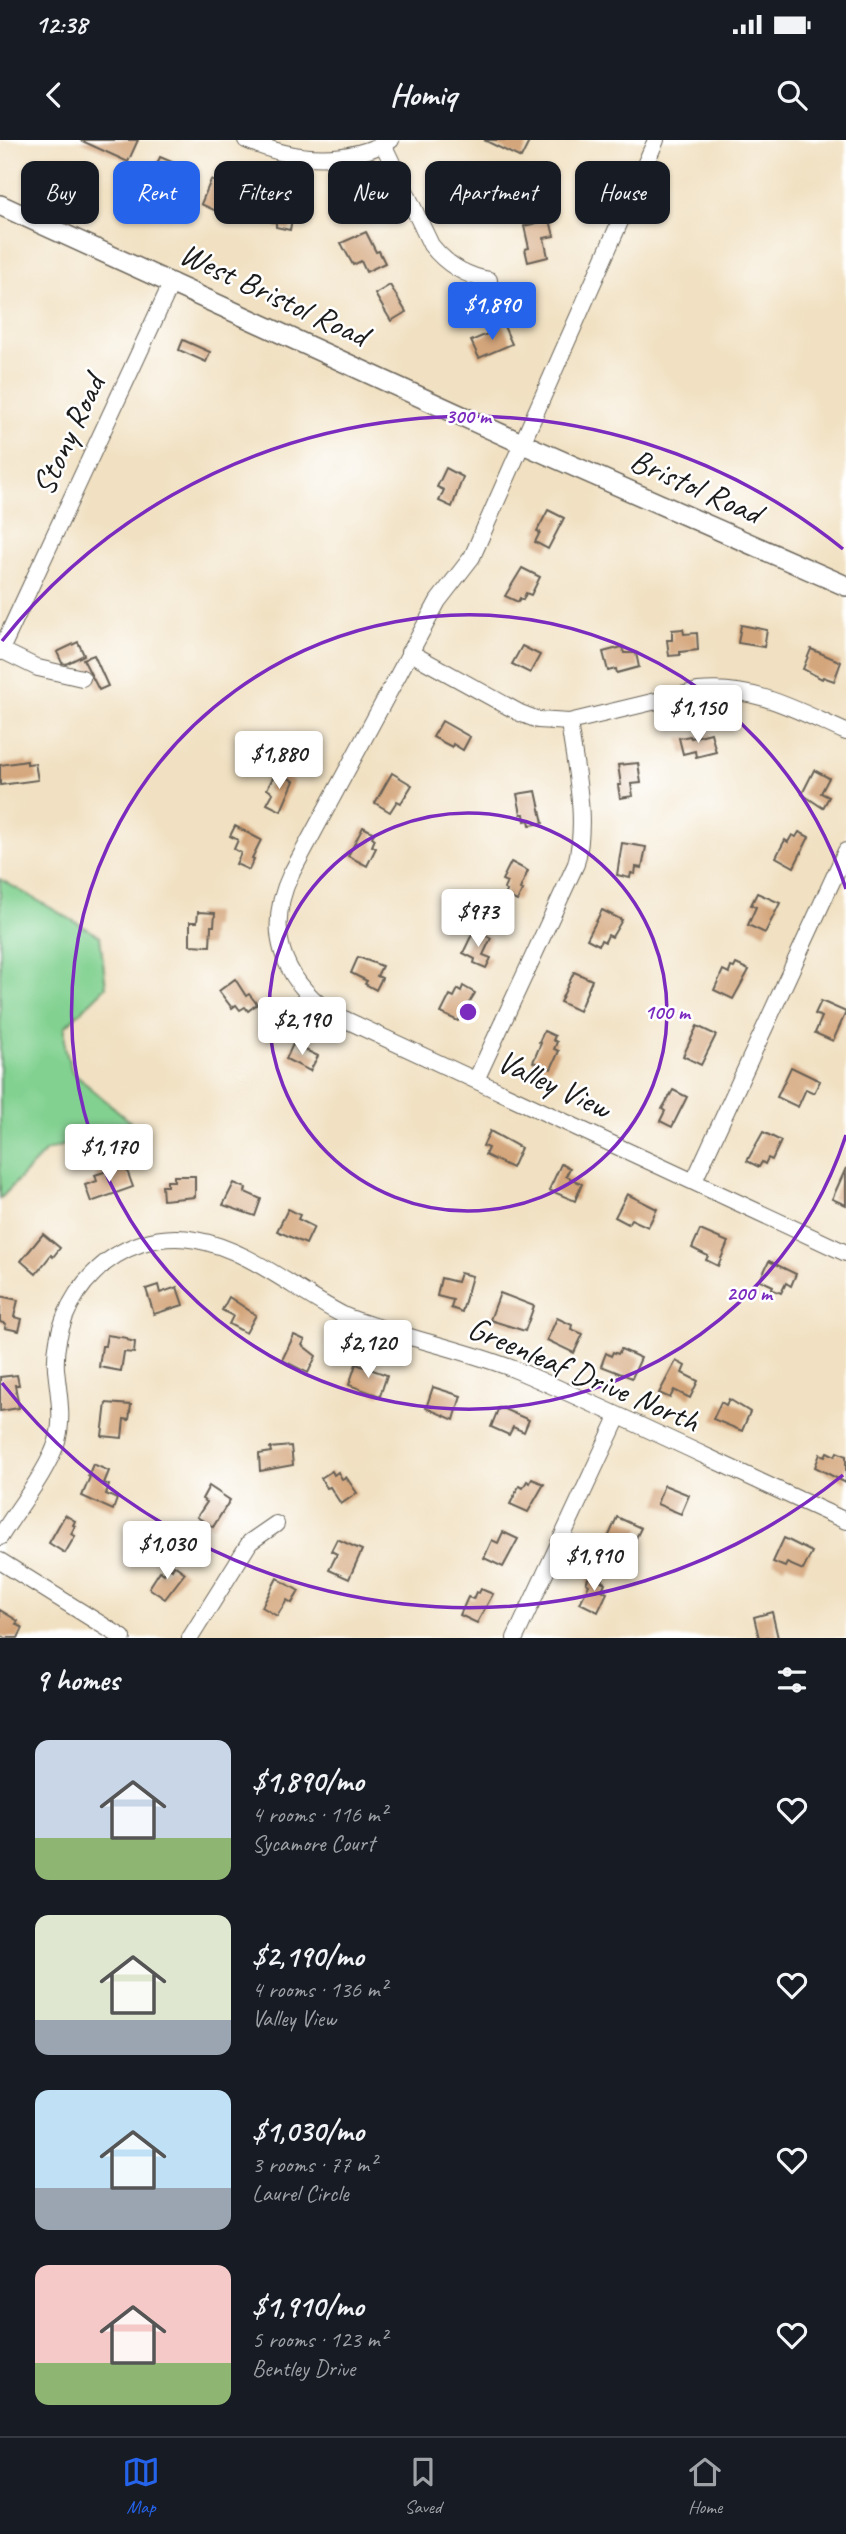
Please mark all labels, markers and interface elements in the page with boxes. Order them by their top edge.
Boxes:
text: 12:38 [35,8,87,41]
text: Homiq [390,74,456,115]
icon: back [35,76,73,114]
icon: search [773,76,811,114]
chip: Buy [21,161,99,224]
chip: Rent [113,161,200,224]
chip: Filters [214,161,314,224]
chip: New [328,161,411,224]
chip: Apartment [425,161,561,224]
chip: House [575,161,670,224]
street label: West Bristol Road [173,232,379,358]
pin: $1,890 [435,282,549,342]
text: $1,890 [464,290,520,319]
street label: Stony Road [22,364,116,502]
text: 300 m [445,403,493,429]
street label: Bristol Road [624,439,773,536]
pin: $1,150 [641,686,755,745]
text: $1,150 [670,693,726,722]
pin: $1,880 [222,732,336,791]
text: $1,880 [251,739,307,768]
pin: $973 [437,890,519,949]
text: $973 [457,897,499,926]
pin: $2,190 [245,998,359,1057]
text: 100 m [644,999,692,1025]
centre of rings [456,1000,480,1024]
text: $2,190 [274,1005,330,1034]
street label: Valley View [491,1040,620,1130]
pin: $1,170 [52,1124,166,1184]
text: $1,170 [81,1132,137,1161]
text: 200 m [726,1280,774,1306]
street label: Greenleaf Drive North [462,1306,707,1442]
pin: $2,120 [311,1320,425,1380]
text: $2,120 [340,1328,396,1357]
pin: $1,030 [110,1522,224,1581]
text: $1,030 [139,1529,195,1558]
pin: $1,910 [537,1534,651,1593]
text: $1,910 [566,1541,622,1570]
text: 9 homes [35,1661,119,1699]
icon: filters [773,1661,811,1699]
text: $1,890/mo [252,1762,364,1800]
icon: home [91,1768,175,1852]
icon: heart [773,1791,811,1829]
text: 4 rooms · 116 m² [252,1800,387,1829]
text: Sycamore Court [252,1829,375,1858]
text: $2,190/mo [252,1937,364,1975]
icon: home [91,1943,175,2027]
icon: heart [773,1966,811,2004]
text: 4 rooms · 136 m² [252,1975,387,2004]
text: Valley View [252,2004,336,2033]
text: $1,030/mo [252,2112,364,2150]
icon: home [91,2118,175,2202]
icon: heart [773,2141,811,2179]
text: 3 rooms · 77 m² [252,2150,376,2179]
text: Laurel Circle [252,2179,349,2208]
text: $1,910/mo [252,2287,364,2325]
icon: home [91,2293,175,2377]
icon: heart [773,2316,811,2354]
text: 5 rooms · 123 m² [252,2325,387,2354]
text: Bentley Drive [252,2354,355,2383]
tab: Map [122,2453,160,2519]
tab: Saved [404,2453,442,2519]
tab: Home [686,2453,724,2519]

